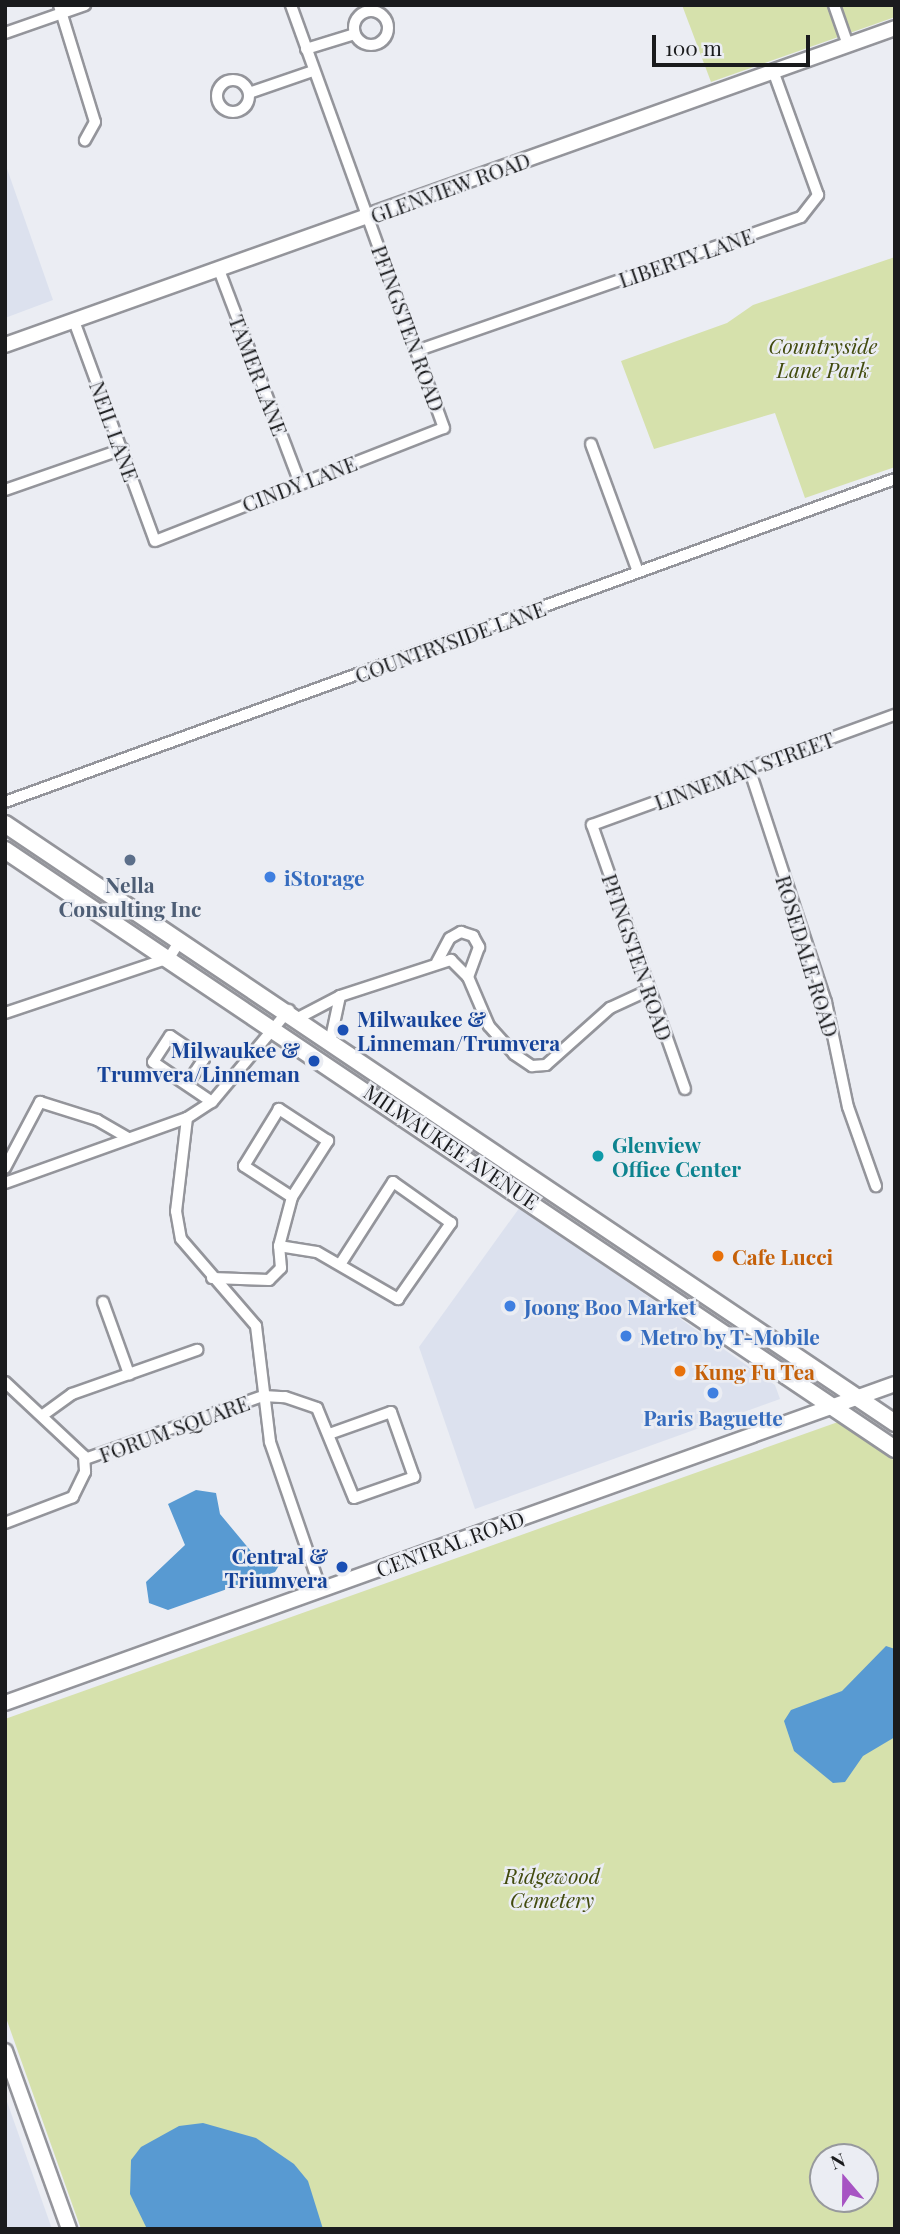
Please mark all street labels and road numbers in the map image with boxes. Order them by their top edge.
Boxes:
street label: GLENVIEW ROAD [366,146,534,228]
street label: LIBERTY LANE [615,222,757,292]
street label: PFINGSTEN ROAD [367,242,451,414]
street label: TAMER LANE [224,311,294,439]
street label: NEIL LANE [85,377,145,485]
street label: CINDY LANE [238,449,360,517]
street label: COUNTRYSIDE LANE [351,595,549,687]
street label: LINNEMAN STREET [651,726,837,814]
street label: PFINGSTEN ROAD [598,870,678,1044]
street label: ROSEDALE ROAD [771,872,845,1040]
street label: MILWAUKEE AVENUE [360,1078,544,1214]
street label: FORUM SQUARE [95,1389,253,1467]
street label: CENTRAL ROAD [372,1504,528,1582]

